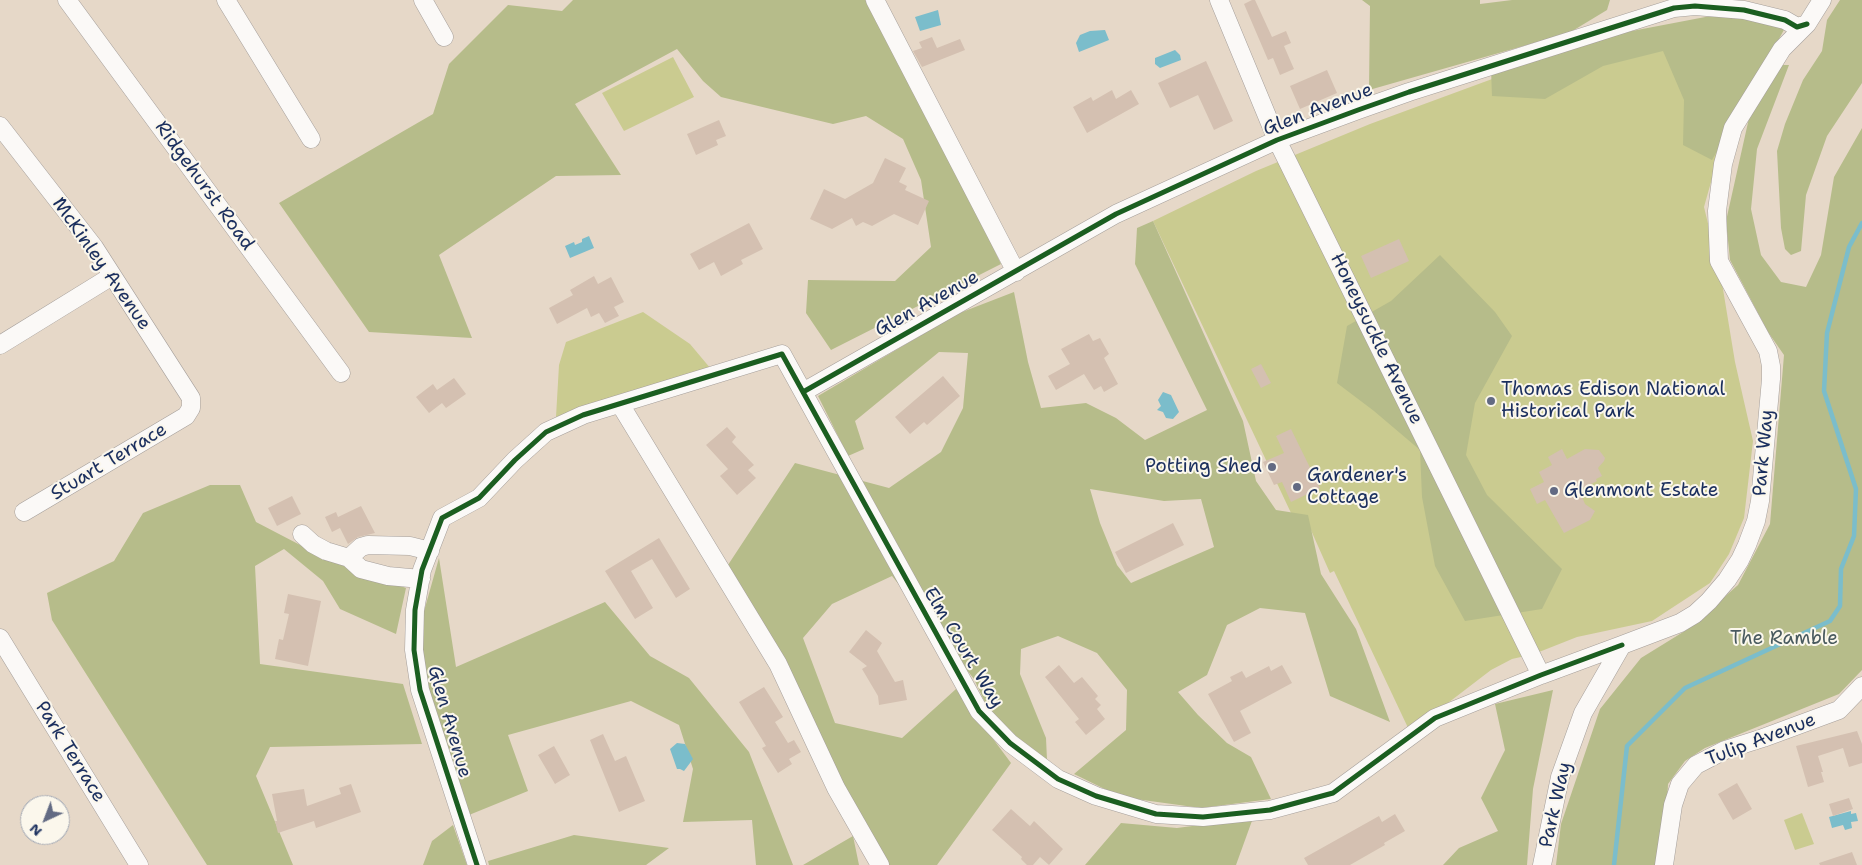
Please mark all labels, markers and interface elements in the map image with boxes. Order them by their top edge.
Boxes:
street label: Glen Avenue [1260,79,1376,141]
street label: Ridgehurst Road [149,117,259,255]
street label: McKinley Avenue [47,193,155,335]
street label: Honeysuckle Avenue [1325,250,1427,428]
street label: Glen Avenue [871,266,983,342]
place label: Thomas Edison National Historical Park [1501,379,1725,423]
marker: Thomas Edison National Historical Park [1485,395,1497,407]
street label: Park Way [1749,409,1779,497]
street label: Stuart Terrace [47,418,171,506]
place label: Potting Shed [1145,456,1262,478]
marker: Potting Shed [1266,461,1278,473]
place label: Gardener's Cottage [1307,465,1407,509]
place label: Glenmont Estate [1564,480,1719,502]
marker: Gardener's Cottage [1291,481,1303,493]
marker: Glenmont Estate [1548,485,1560,497]
street label: Elm Court Way [918,583,1008,713]
park label: The Ramble [1730,628,1838,650]
street label: Glen Avenue [422,663,476,781]
street label: Park Terrace [30,697,110,807]
street label: Tulip Avenue [1703,709,1819,771]
street label: Park Way [1535,760,1577,850]
north arrow [20,795,70,845]
text: N [25,820,46,841]

